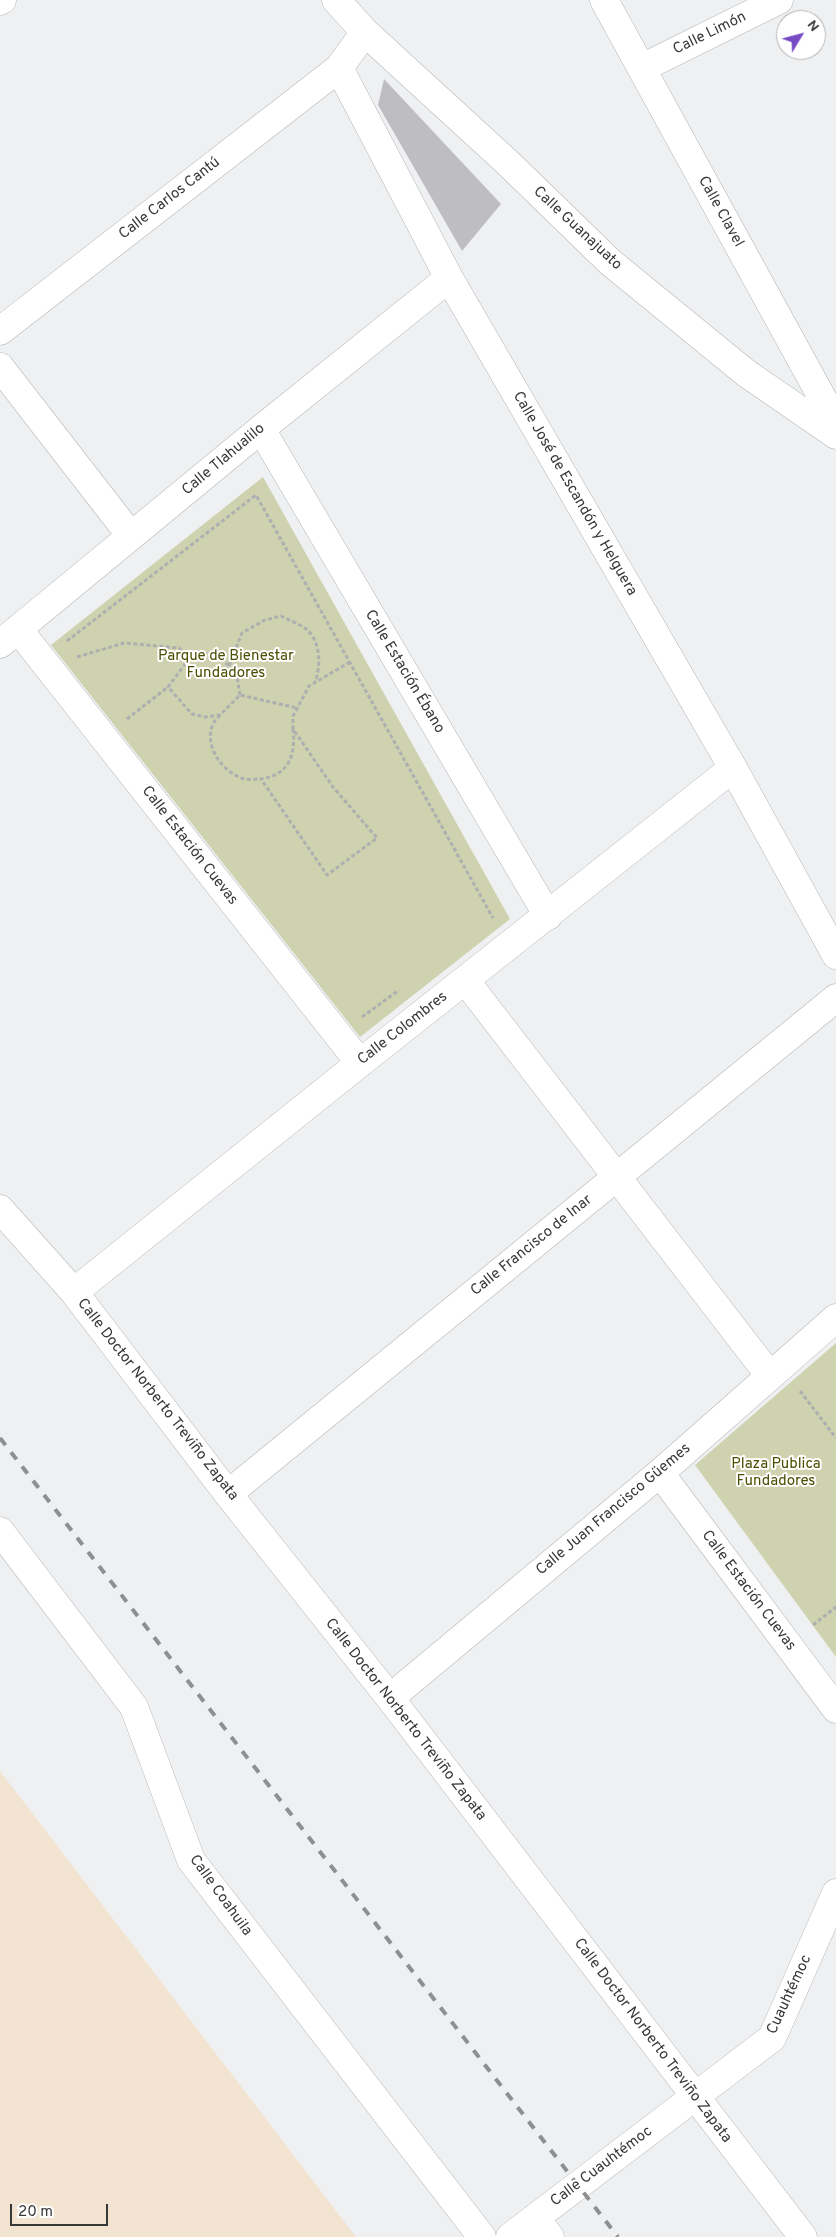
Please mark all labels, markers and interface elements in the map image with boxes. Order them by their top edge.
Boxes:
street label: Calle Limón [671,9,749,59]
north arrow [776,10,826,60]
text: N [803,17,822,35]
street label: Calle Carlos Cantú [116,154,224,244]
street label: Calle Clavel [693,173,747,251]
street label: Calle Guanajuato [529,183,625,275]
street label: Calle José de Escandón y Helguera [508,389,640,599]
street label: Calle Tlahualilo [179,420,269,500]
street label: Calle Estación Ébano [360,607,448,737]
park label: Parque de Bienestar Fundadores [158,648,294,683]
street label: Calle Estación Cuevas [137,783,241,909]
street label: Calle Colombres [355,988,451,1070]
street label: Calle Francisco de Inar [468,1191,596,1301]
street label: Calle Doctor Norberto Treviño Zapata [73,1295,241,1505]
street label: Calle Juan Francisco Güemes [533,1440,695,1580]
park label: Plaza Publica Fundadores [731,1456,821,1491]
street label: Calle Estación Cuevas [697,1527,799,1655]
street label: Calle Doctor Norberto Treviño Zapata [321,1615,489,1825]
street label: Calle Coahuila [185,1852,255,1940]
street label: Calle Doctor Norberto Treviño Zapata [569,1935,735,2147]
street label: Cuauhtémoc [764,1952,816,2038]
street label: Calle Cuauhtémoc [548,2123,656,2211]
scale bar [12,2194,110,2226]
text: 20 m [18,2203,53,2222]

